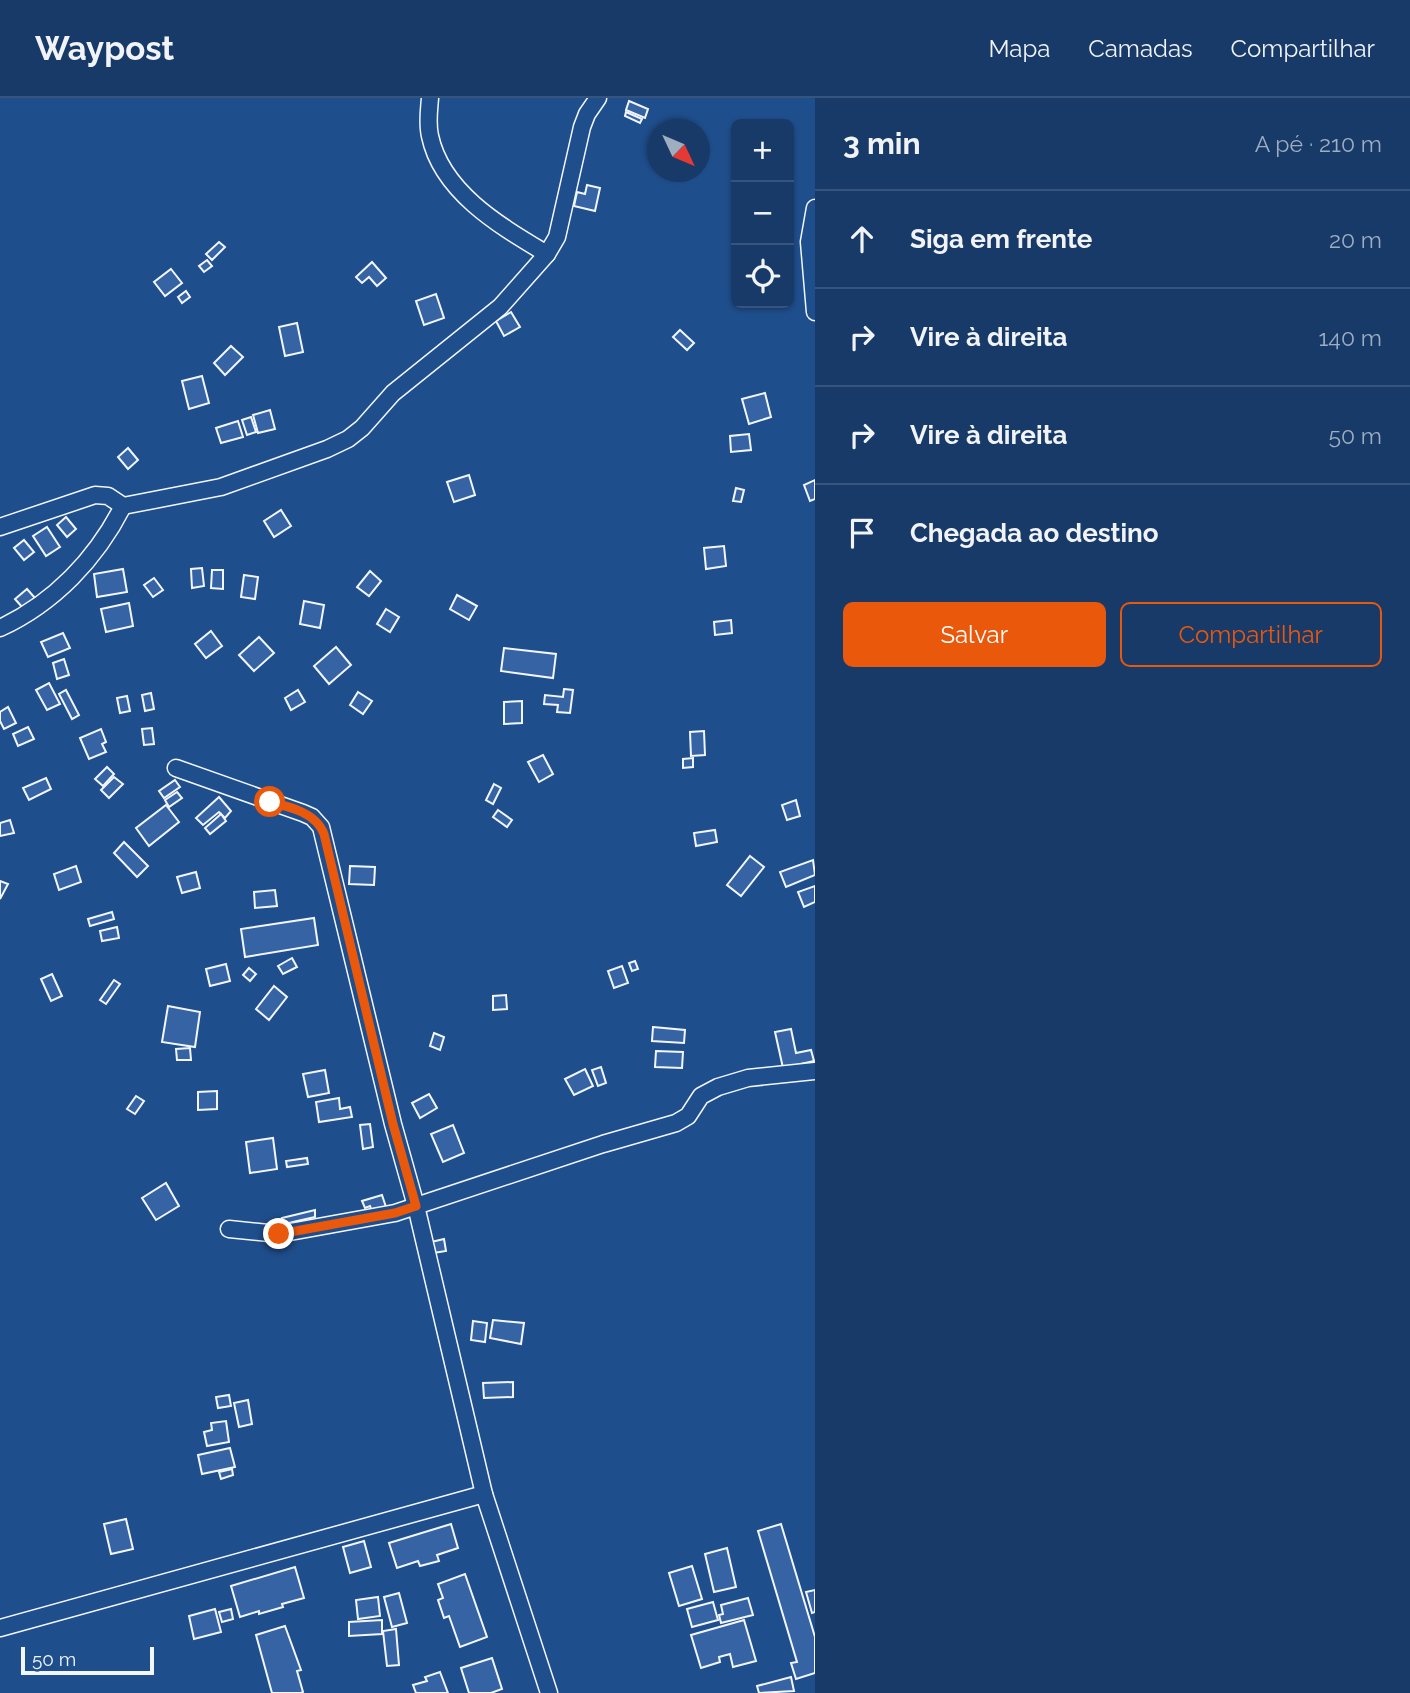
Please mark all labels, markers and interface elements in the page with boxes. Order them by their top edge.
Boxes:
text: Waypost [35,29,174,68]
text: Mapa [988,34,1050,63]
text: Camadas [1088,34,1193,63]
text: Compartilhar [1231,34,1375,63]
north arrow [647,119,710,182]
map controls [731,119,794,308]
button: + [731,119,794,182]
text: 3 min [843,126,921,161]
text: A pé · 210 m [1255,130,1382,157]
button: − [731,182,794,245]
icon: ahead [843,220,881,258]
text: Siga em frente [910,224,1092,254]
text: 20 m [1329,226,1382,253]
button: locate [731,245,794,308]
icon: right [843,318,881,356]
text: Vire à direita [910,322,1067,352]
text: 140 m [1319,324,1382,351]
icon: right [843,416,881,454]
text: Vire à direita [910,420,1067,450]
text: 50 m [1328,422,1382,449]
icon: arrive [843,514,881,552]
text: Chegada ao destino [910,518,1159,548]
button: Salvar [843,602,1106,667]
button: Compartilhar [1120,602,1382,667]
route start [254,786,285,817]
route end [263,1218,294,1249]
scale bar [21,1644,154,1676]
text: 50 m [32,1648,76,1670]

